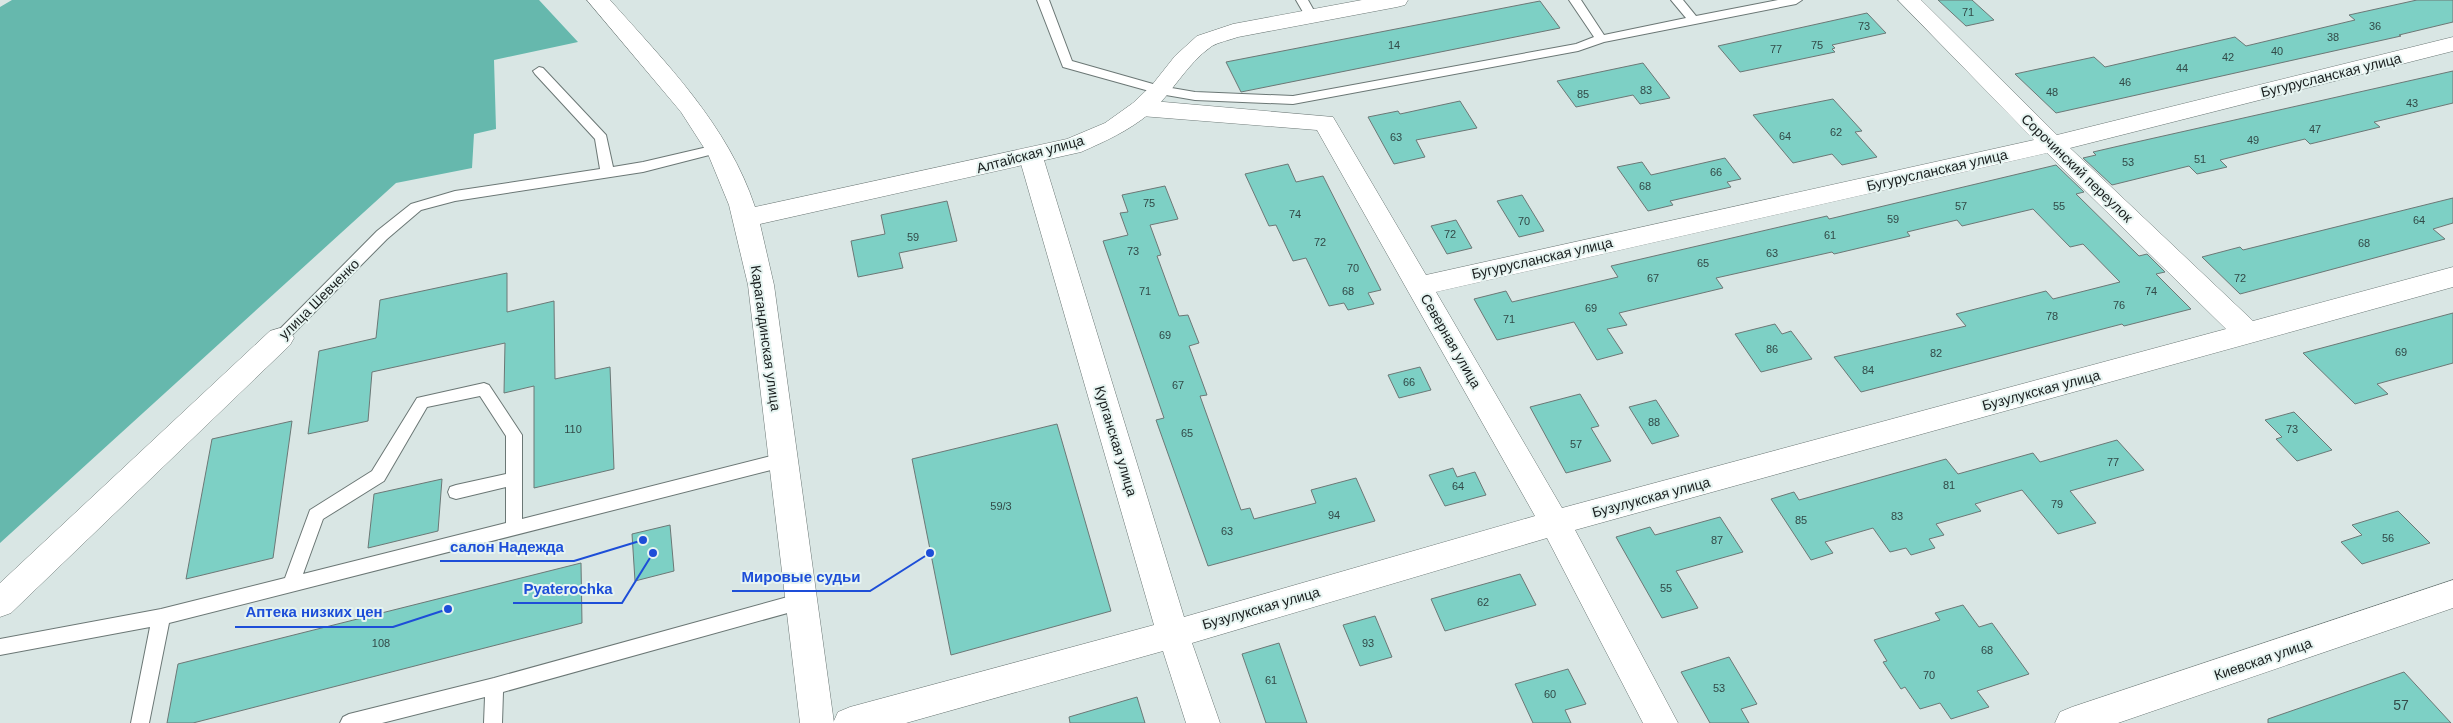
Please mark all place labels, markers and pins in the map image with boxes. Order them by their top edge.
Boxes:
callout: салон Надежда [440,531,574,561]
callout: Мировые судьи [732,561,870,591]
callout: Pyaterochka [513,573,622,603]
callout: Аптека низких цен [235,597,393,627]

